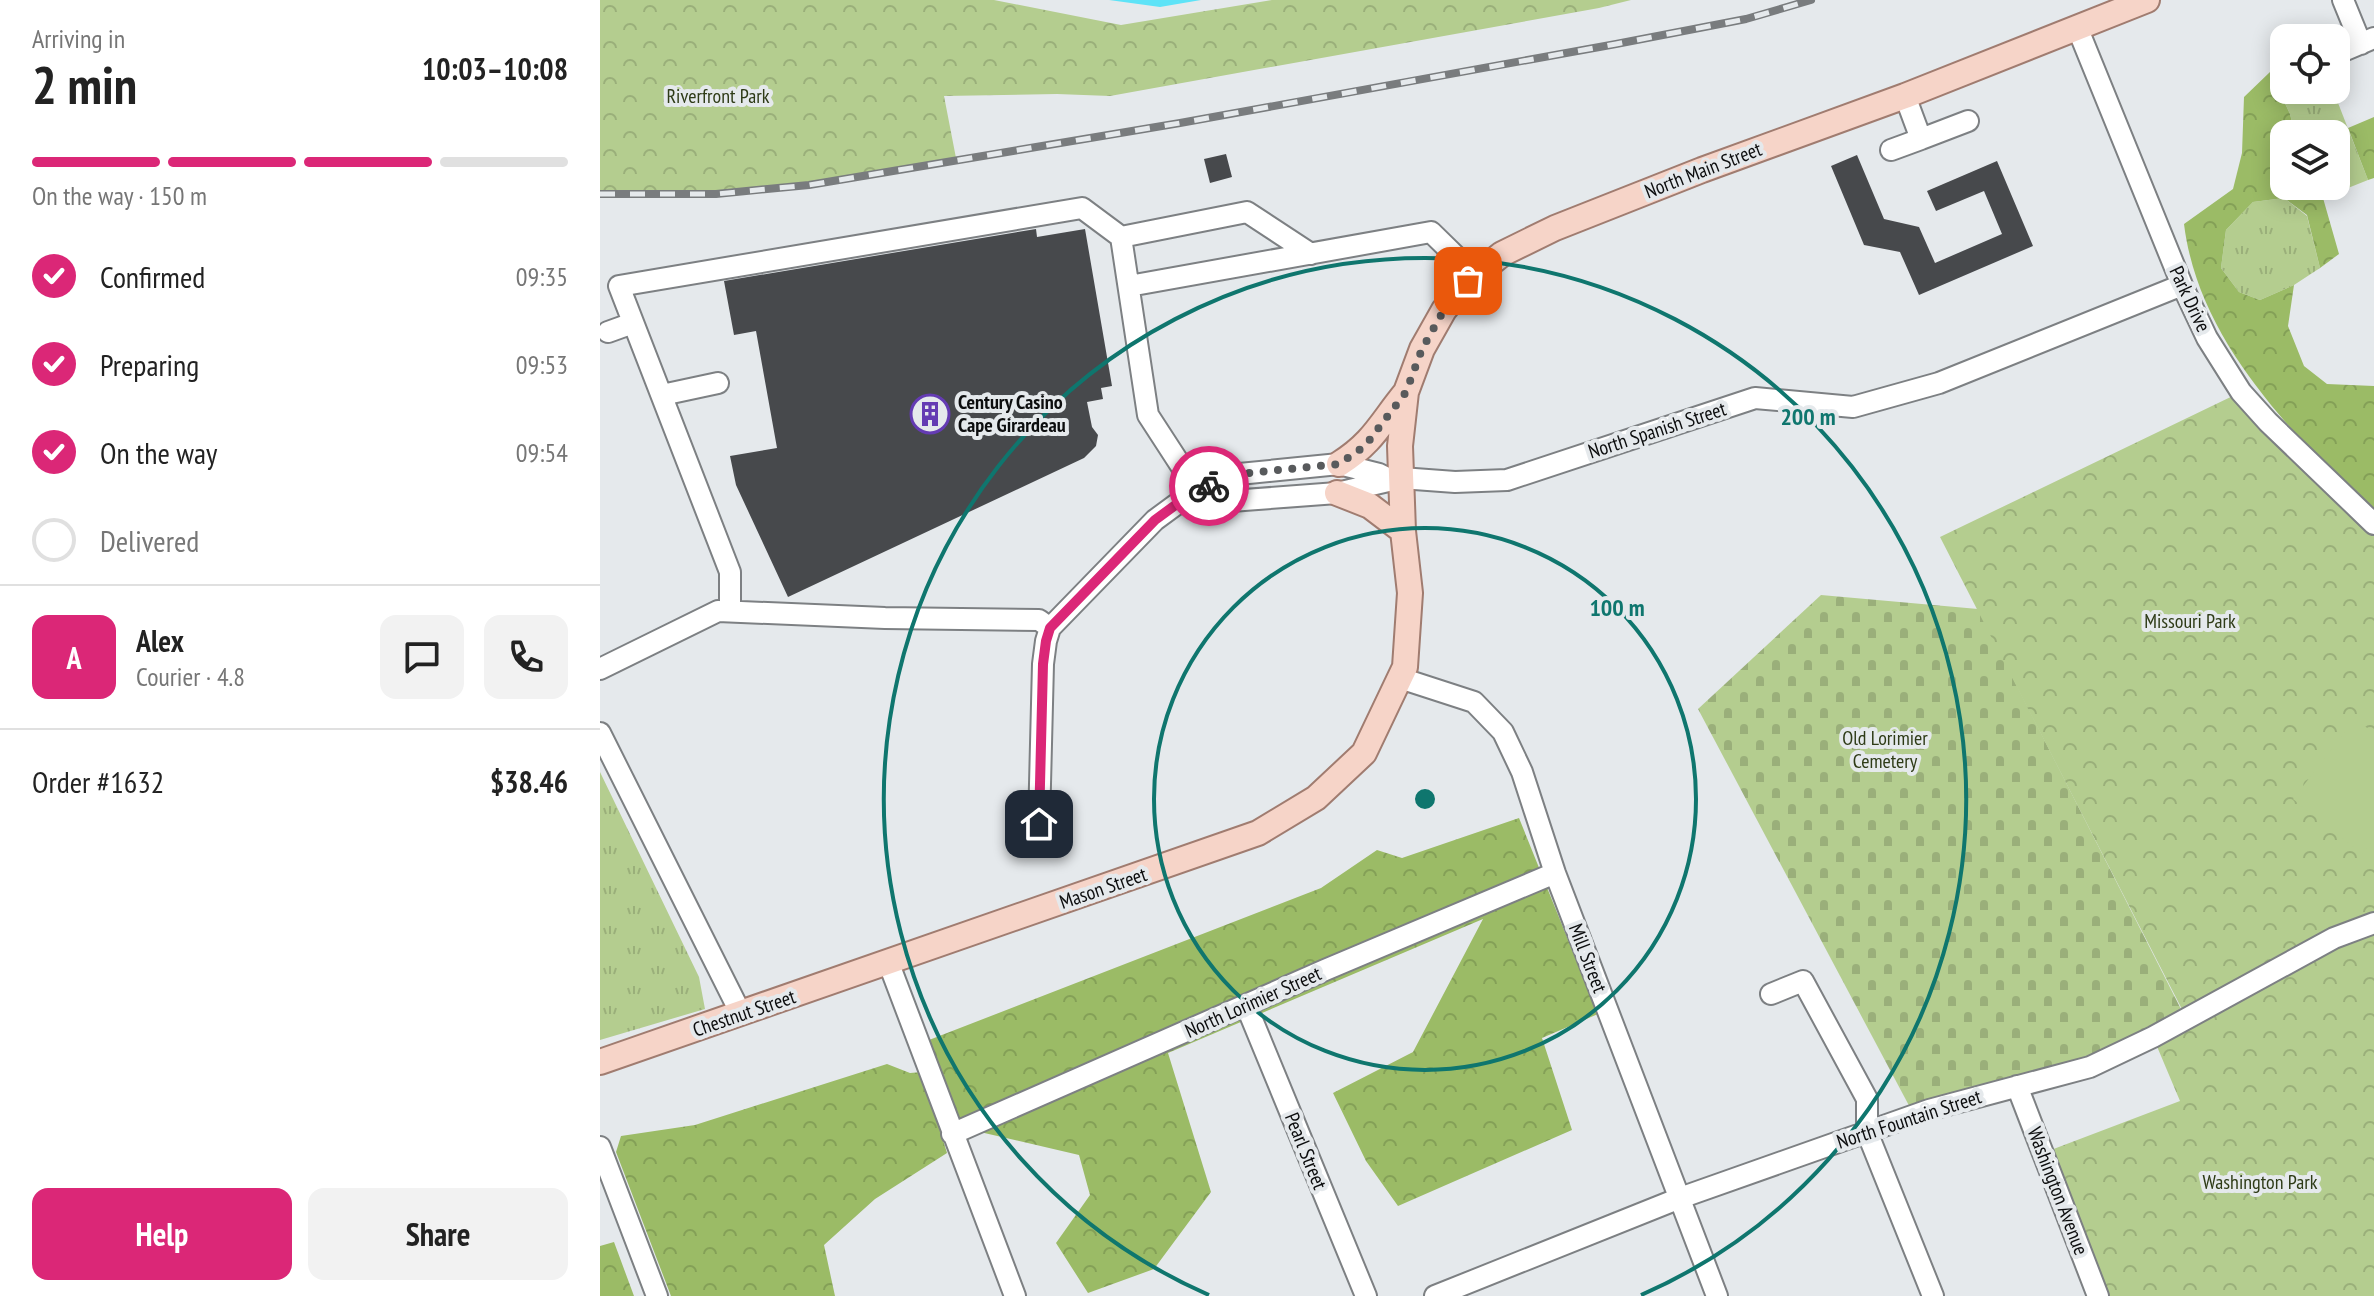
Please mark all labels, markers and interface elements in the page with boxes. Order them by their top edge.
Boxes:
text: Arriving in [32,22,125,55]
map controls [2270,24,2350,200]
button: locate [2270,24,2350,104]
text: 10:03–10:08 [422,49,568,88]
text: 2 min [32,51,137,118]
park label: Riverfront Park [667,83,770,109]
button: layers [2270,120,2350,200]
street label: North Main Street [1641,136,1766,204]
text: On the way · 150 m [32,179,207,212]
pin [1434,247,1502,315]
icon: check [32,254,76,298]
text: Confirmed [100,257,205,296]
icon: bag [1446,259,1490,303]
text: 09:35 [516,260,568,293]
street label: Park Drive [2163,262,2217,336]
icon: check [32,342,76,386]
text: Preparing [100,345,199,384]
text: 09:53 [516,348,568,381]
place label: Century Casino Cape Girardeau [958,389,1066,438]
building icon: Century Casino Cape Girardeau [909,393,951,435]
street label: North Spanish Street [1585,395,1730,465]
text: 200 m [1780,401,1836,432]
icon: check [32,430,76,474]
text: On the way [100,433,217,472]
text: 09:54 [516,436,568,469]
courier [1169,446,1249,526]
icon: bike [1187,464,1231,508]
text: Delivered [100,521,199,560]
text: 100 m [1589,592,1645,623]
park label: Missouri Park [2144,608,2236,634]
button: chat [380,615,464,699]
button: phone [484,615,568,699]
text: Alex [136,621,184,660]
text: A [66,638,82,677]
text: Courier · 4.8 [136,660,245,693]
park label: Old Lorimier Cemetery [1842,725,1928,774]
text: Order #1632 [32,762,164,801]
text: $38.46 [490,762,568,801]
centre of rings [1411,785,1439,813]
pin [1005,790,1073,858]
icon: home [1017,802,1061,846]
street label: Mason Street [1056,861,1151,915]
street label: Mill Street [1563,920,1613,997]
street label: North Lorimier Street [1181,960,1326,1044]
street label: Chestnut Street [689,983,799,1043]
street label: North Fountain Street [1833,1083,1985,1155]
street label: Pearl Street [1279,1109,1333,1194]
street label: Washington Avenue [2022,1123,2094,1259]
park label: Washington Park [2203,1169,2318,1195]
button: Help [32,1188,292,1280]
button: Share [308,1188,568,1280]

